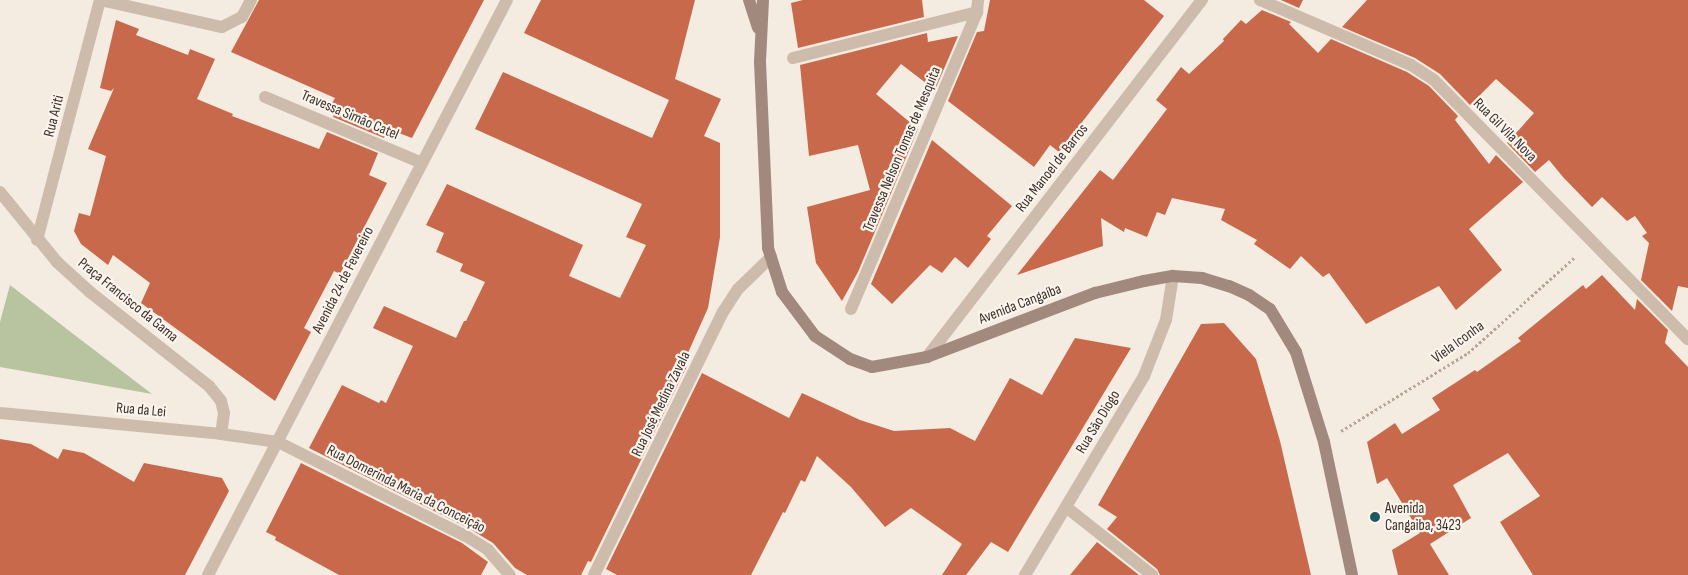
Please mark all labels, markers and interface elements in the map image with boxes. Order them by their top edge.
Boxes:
street label: Travessa Nelson Tomas de Mesquita [859,64,945,234]
street label: Travessa Simão Catel [298,86,402,144]
street label: Rua Ariti [40,93,68,139]
street label: Rua Gil Vila Nova [1469,94,1541,166]
street label: Rua Manoel de Barros [1012,120,1092,216]
street label: Avenida 24 de Fevereiro [308,224,378,336]
street label: Praça Francisco da Gama [74,254,182,346]
street label: Avenida Cangaíba [976,280,1064,328]
street label: Viela Iconha [1428,317,1488,367]
street label: Rua José Medina Zavala [628,349,694,459]
street label: Rua São Diogo [1072,387,1124,457]
street label: Rua da Lei [115,399,167,421]
street label: Rua Domerinda Maria da Conceição [324,441,488,537]
place label: Avenida Cangaiba, 3423 [1385,499,1461,534]
marker: Avenida Cangaiba, 3423 [1369,511,1381,523]

